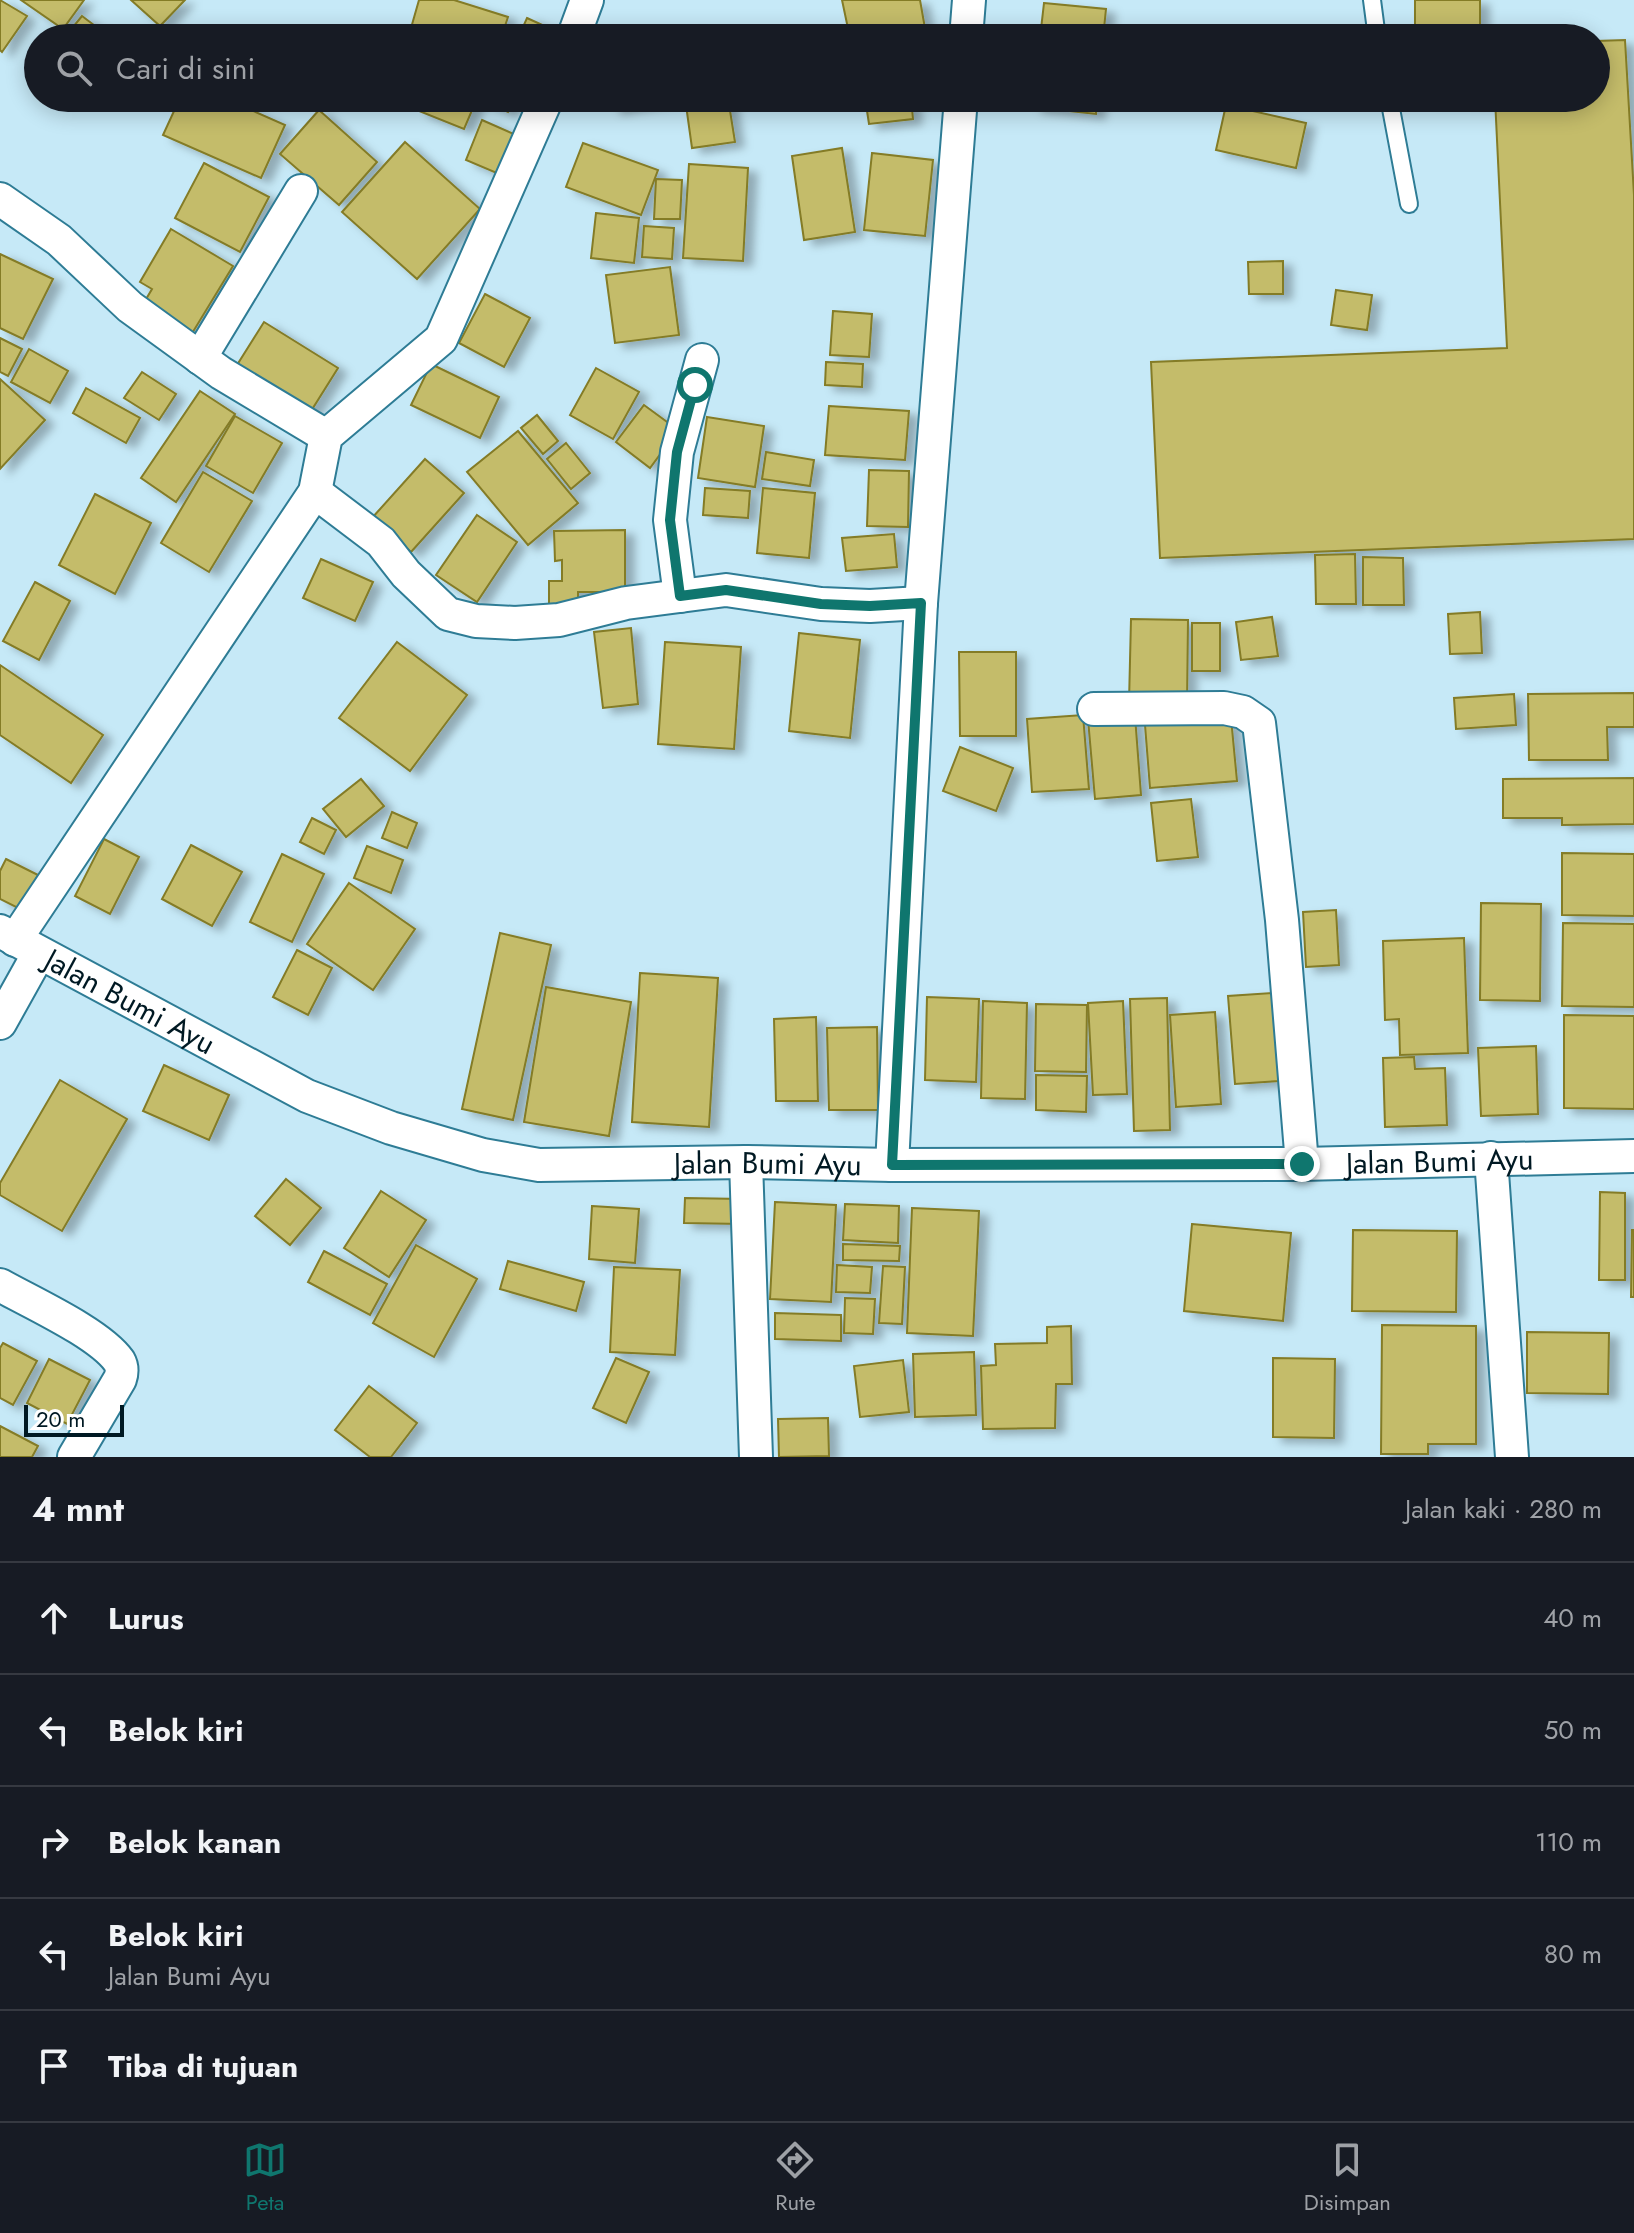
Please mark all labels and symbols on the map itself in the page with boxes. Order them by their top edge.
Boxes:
route start [677,367,713,403]
street label: Jalan Bumi Ayu [34,936,223,1064]
street label: Jalan Bumi Ayu [1341,1137,1534,1185]
street label: Jalan Bumi Ayu [670,1140,862,1186]
route end [1284,1146,1320,1182]
scale bar [24,1401,124,1437]

